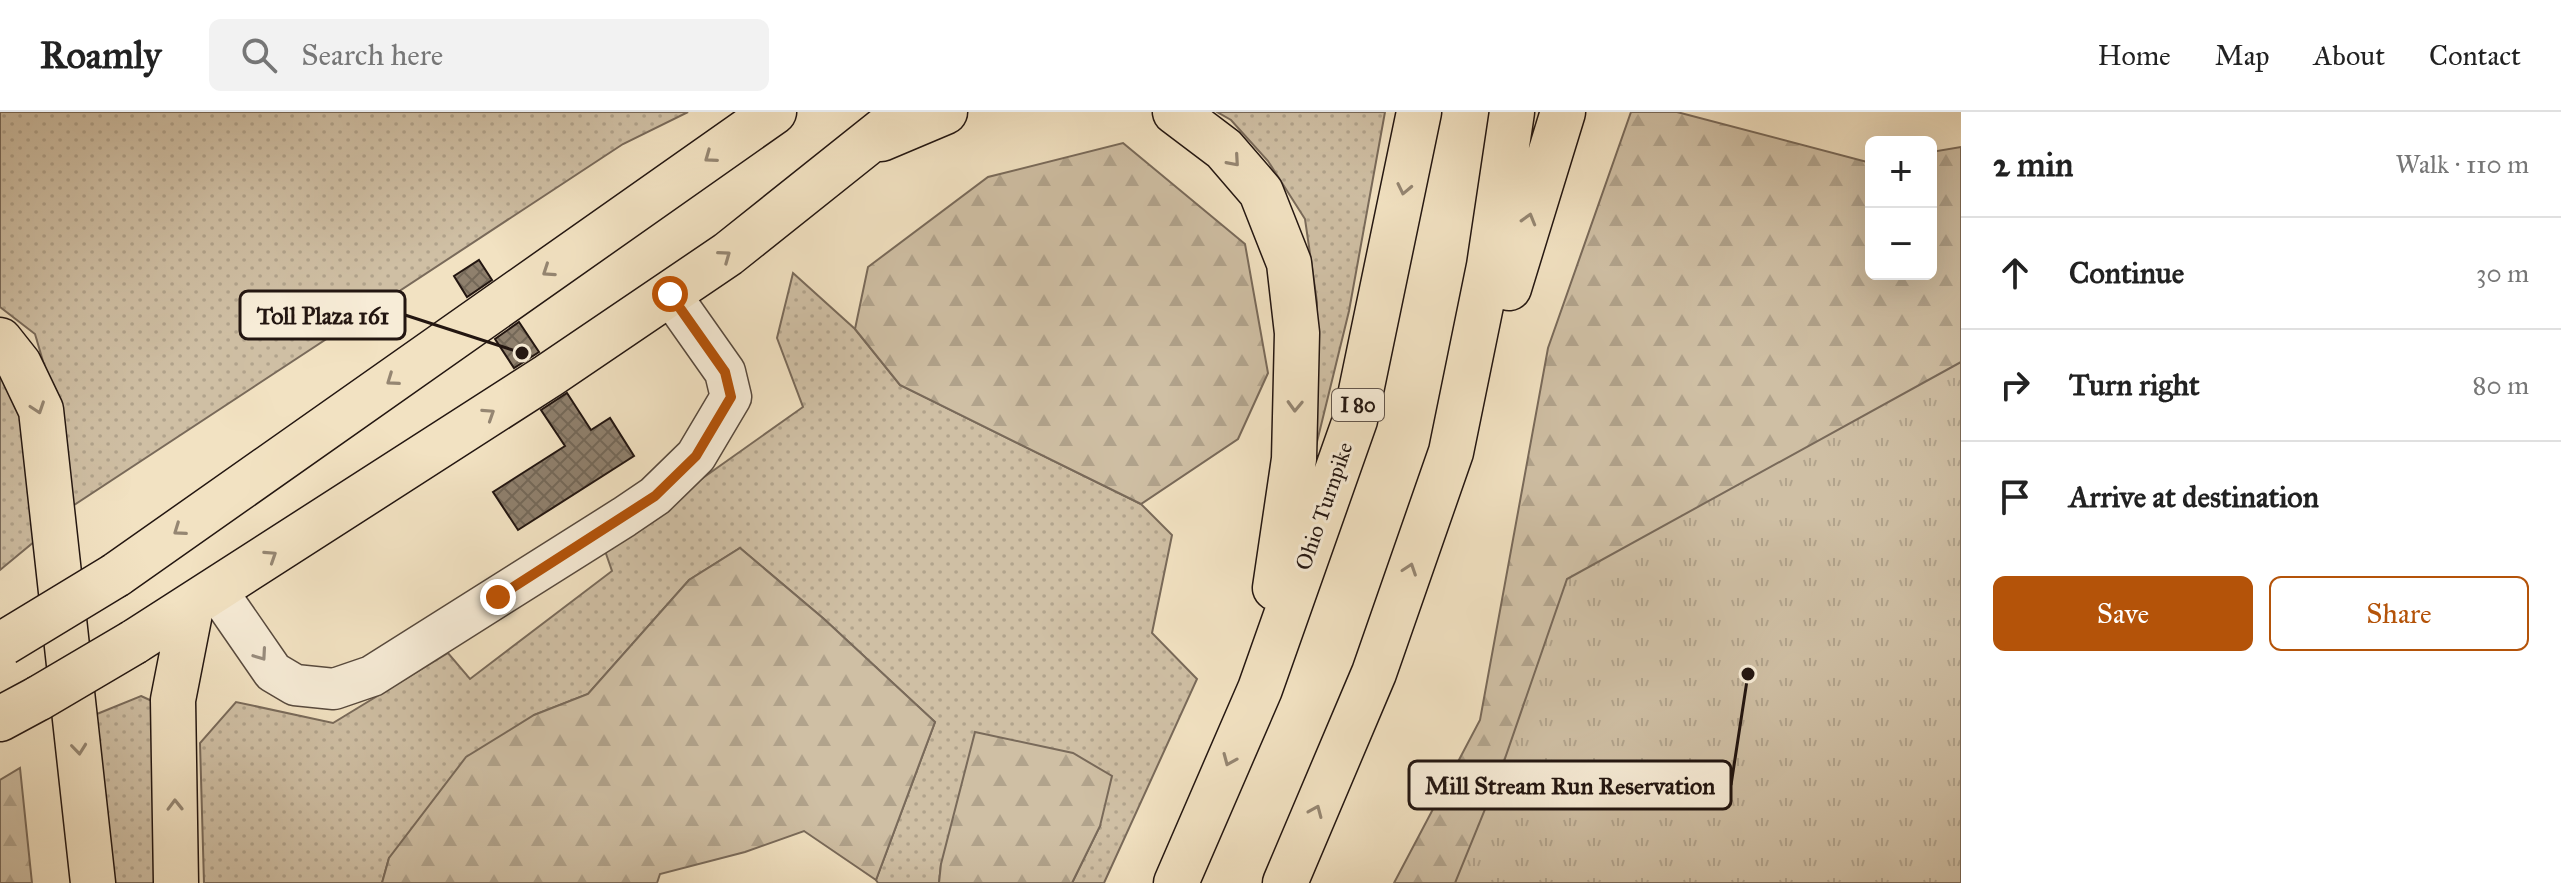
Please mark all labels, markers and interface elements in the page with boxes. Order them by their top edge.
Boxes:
search box [209,19,769,91]
text: Roamly [40,32,161,78]
icon: search [237,33,281,77]
text: Search here [301,37,443,73]
text: Home [2098,38,2171,73]
text: Map [2215,38,2269,73]
text: About [2313,38,2385,73]
text: Contact [2429,38,2521,73]
map controls [1865,136,1937,280]
button: + [1865,136,1937,208]
text: 2 min [1993,144,2073,185]
one-way arrow [705,147,719,162]
text: Walk · 110 m [2396,148,2529,180]
one-way arrow [1225,152,1239,167]
one-way arrow [1396,181,1413,195]
button: − [1865,208,1937,280]
one-way arrow [1520,213,1536,227]
one-way arrow [717,251,731,266]
icon: ahead [1993,251,2037,295]
text: Continue [2069,255,2184,291]
text: 30 m [2476,257,2529,289]
one-way arrow [542,262,556,277]
route start [652,276,688,312]
callout: Toll Plaza 161 [240,291,405,339]
text: Toll Plaza 161 [256,301,390,331]
icon: right [1993,363,2037,407]
text: Turn right [2069,367,2200,403]
text: 80 m [2473,369,2529,401]
one-way arrow [386,370,400,385]
road number: I 80 [1332,389,1384,421]
one-way arrow [28,400,44,414]
one-way arrow [1287,400,1304,413]
one-way arrow [481,409,495,424]
street label: Ohio Turnpike [1289,438,1359,574]
icon: arrive [1993,475,2037,519]
text: Arrive at destination [2069,479,2319,515]
one-way arrow [174,520,188,535]
one-way arrow [263,550,277,565]
one-way arrow [1401,563,1417,577]
button: Save [1993,576,2253,651]
button: Share [2269,576,2529,651]
route end [480,579,516,615]
one-way arrow [251,646,266,661]
one-way arrow [70,743,87,756]
one-way arrow [1222,752,1238,766]
callout: Mill Stream Run Reservation [1409,761,1731,809]
text: Mill Stream Run Reservation [1425,771,1715,801]
one-way arrow [166,798,184,811]
one-way arrow [1307,805,1323,819]

